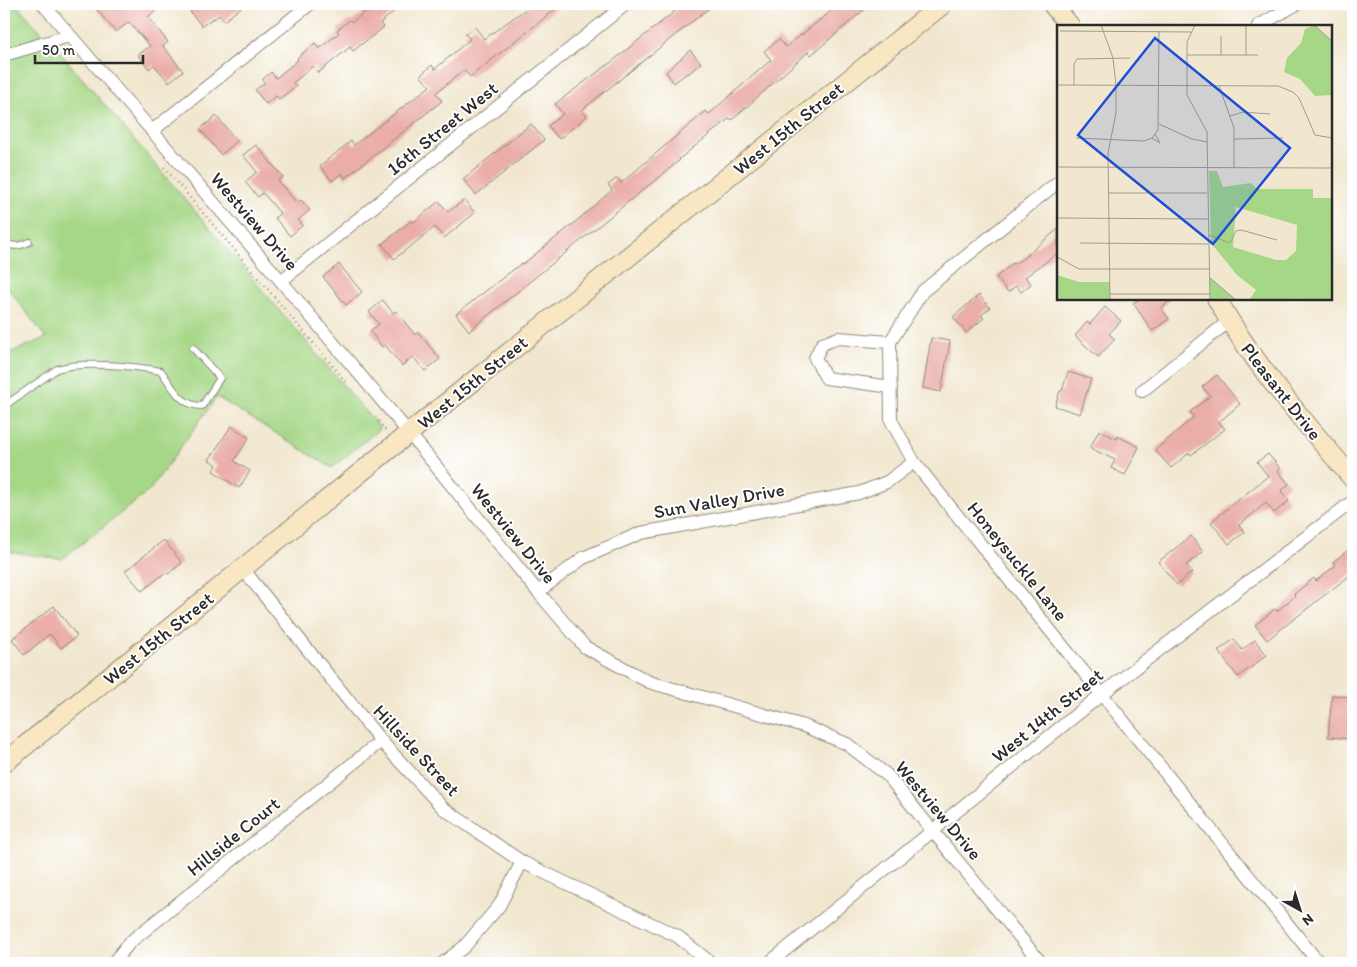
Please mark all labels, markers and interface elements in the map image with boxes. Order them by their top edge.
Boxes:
inset map [1057,25,1332,300]
scale bar [35,32,142,64]
text: 50 m [42,41,75,59]
street label: 16th Street West [382,77,502,180]
street label: West 15th Street [728,77,848,180]
street label: Westview Drive [206,167,304,275]
street label: West 15th Street [412,331,532,434]
street label: Pleasant Drive [1236,338,1327,445]
street label: Westview Drive [466,478,561,588]
street label: Sun Valley Drive [652,478,786,523]
street label: Honeysuckle Lane [962,497,1073,626]
street label: West 15th Street [98,587,218,690]
street label: West 14th Street [987,663,1108,767]
street label: Hillside Street [368,700,465,801]
street label: Westview Drive [890,756,987,865]
street label: Hillside Court [182,792,284,881]
north arrow [1274,884,1324,934]
text: N [1299,910,1317,929]

